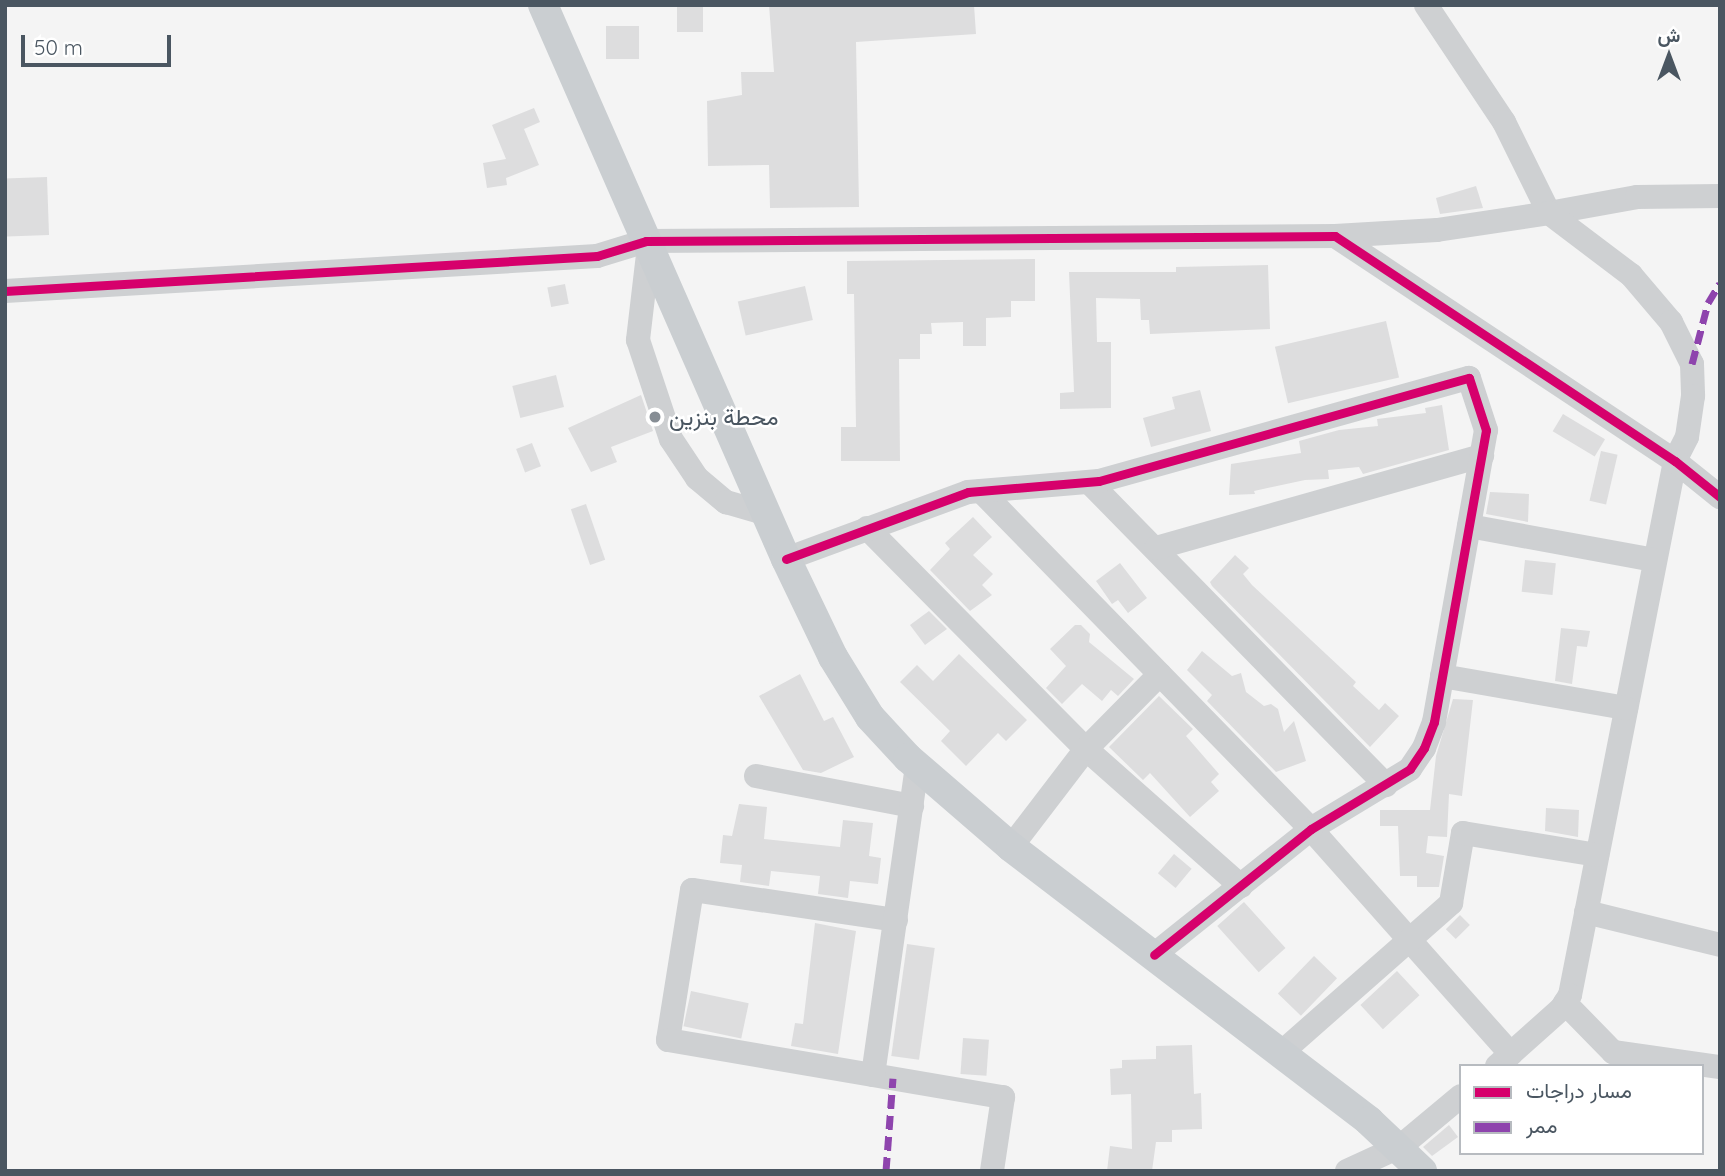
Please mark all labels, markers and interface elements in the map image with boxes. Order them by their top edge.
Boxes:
scale bar [24,21,175,65]
north arrow [1634,21,1704,91]
text: ش [1658,23,1680,47]
text: 50 m [34,34,83,60]
place label: محطة بنزين [669,403,779,431]
marker: محطة بنزين [647,409,663,425]
legend [1459,1064,1704,1155]
text: مسار دراجات [1526,1077,1632,1103]
text: ممر [1526,1112,1557,1138]

